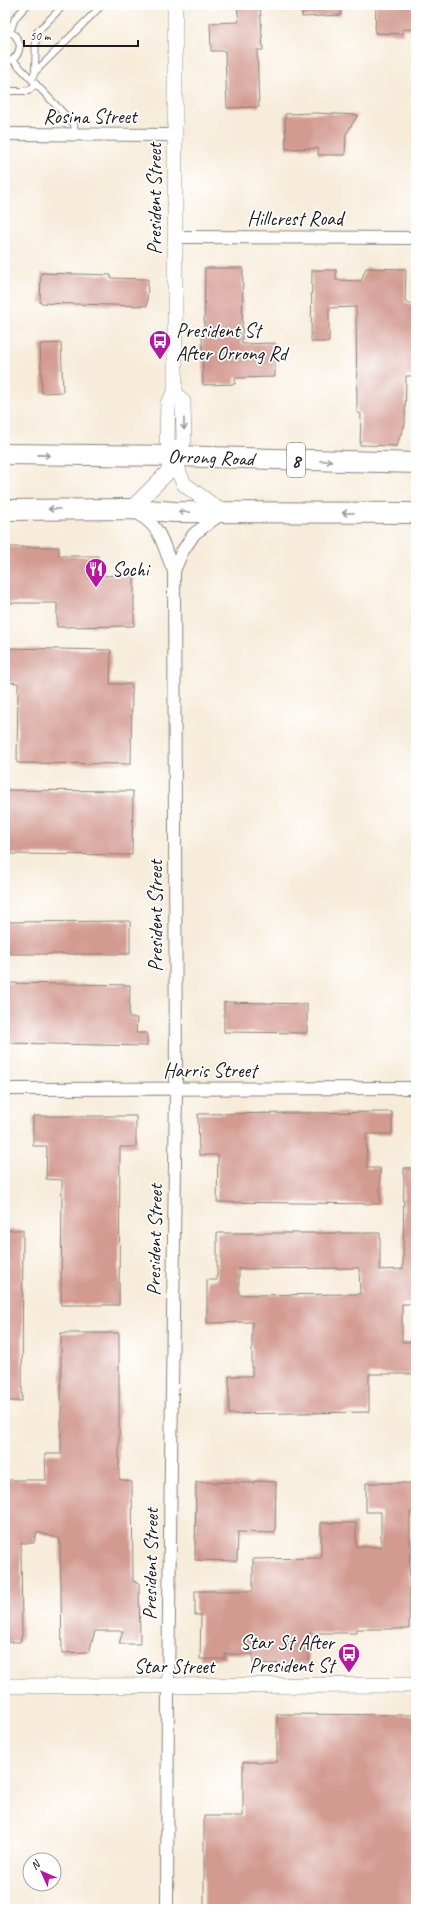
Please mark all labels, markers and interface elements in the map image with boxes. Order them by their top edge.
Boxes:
scale bar [24,22,138,48]
text: 50 m [30,28,52,44]
street label: Rosina Street [43,104,139,129]
street label: President Street [142,141,167,255]
street label: Hillcrest Road [247,206,346,231]
place label: President St After Orrong Rd [176,318,290,366]
bus stop icon: President St After Orrong Rd [147,328,173,361]
one-way arrow [180,417,188,430]
road number: 8 [287,443,305,477]
street label: Orrong Road [168,444,258,472]
one-way arrow [37,451,50,458]
one-way arrow [319,457,332,464]
one-way arrow [48,505,61,513]
one-way arrow [178,508,191,516]
one-way arrow [342,509,355,517]
restaurant icon: Sochi [83,556,109,589]
place label: Sochi [112,557,151,582]
street label: President Street [143,858,168,972]
street label: Harris Street [163,1058,260,1083]
street label: President Street [141,1182,168,1296]
street label: President Street [137,1506,164,1620]
place label: Star St After President St [240,1630,337,1678]
bus stop icon: Star St After President St [336,1641,362,1674]
street label: Star Street [134,1654,217,1679]
north arrow [22,1852,62,1892]
text: N [28,1856,44,1872]

